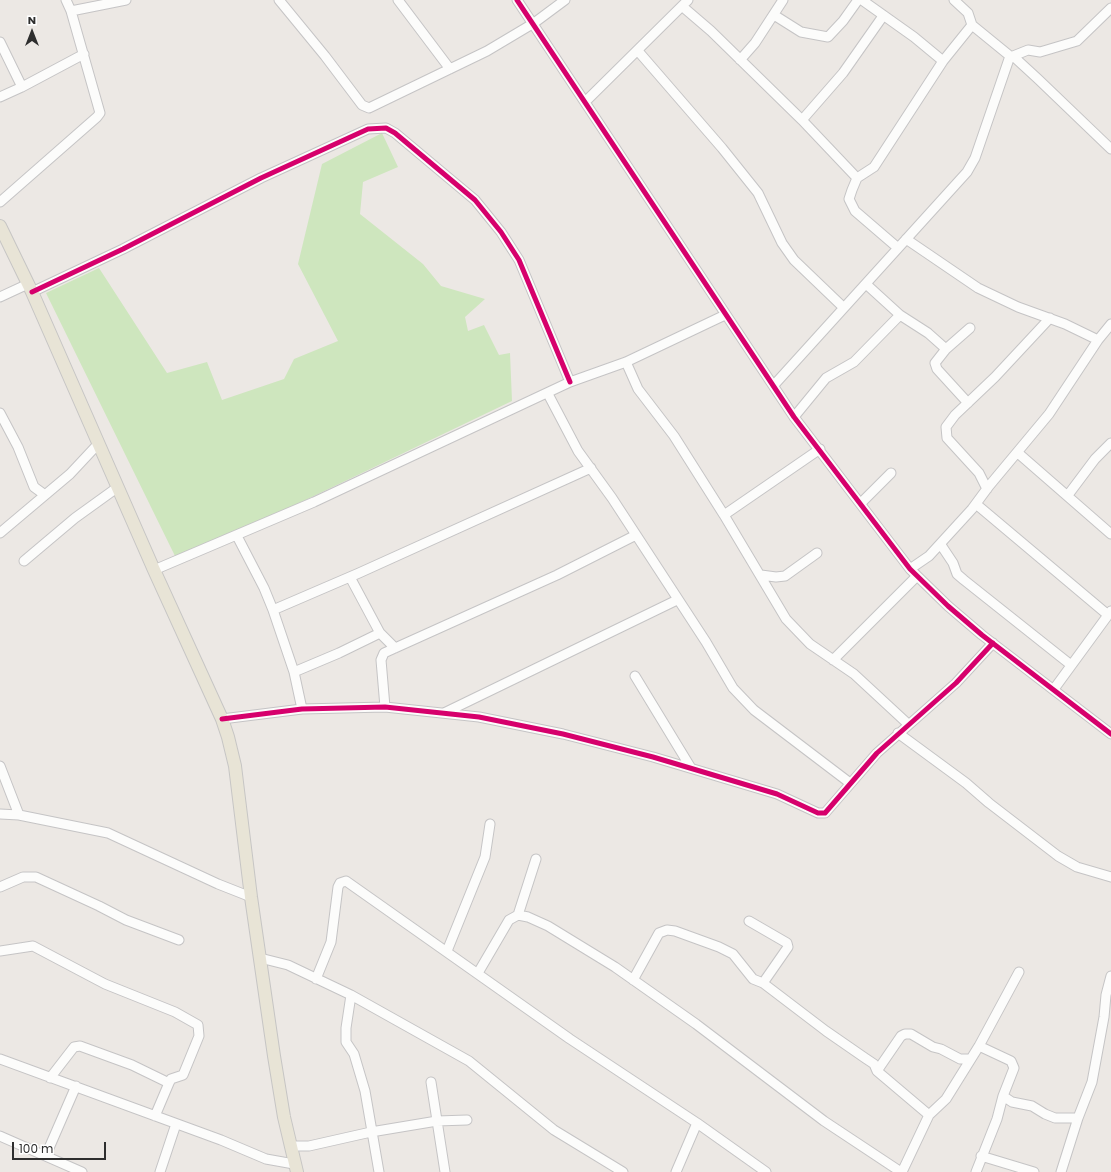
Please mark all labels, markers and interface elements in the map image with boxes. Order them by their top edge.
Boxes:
north arrow [12,12,52,52]
text: N [28,12,36,28]
scale bar [14,1134,108,1160]
text: 100 m [19,1140,53,1157]

